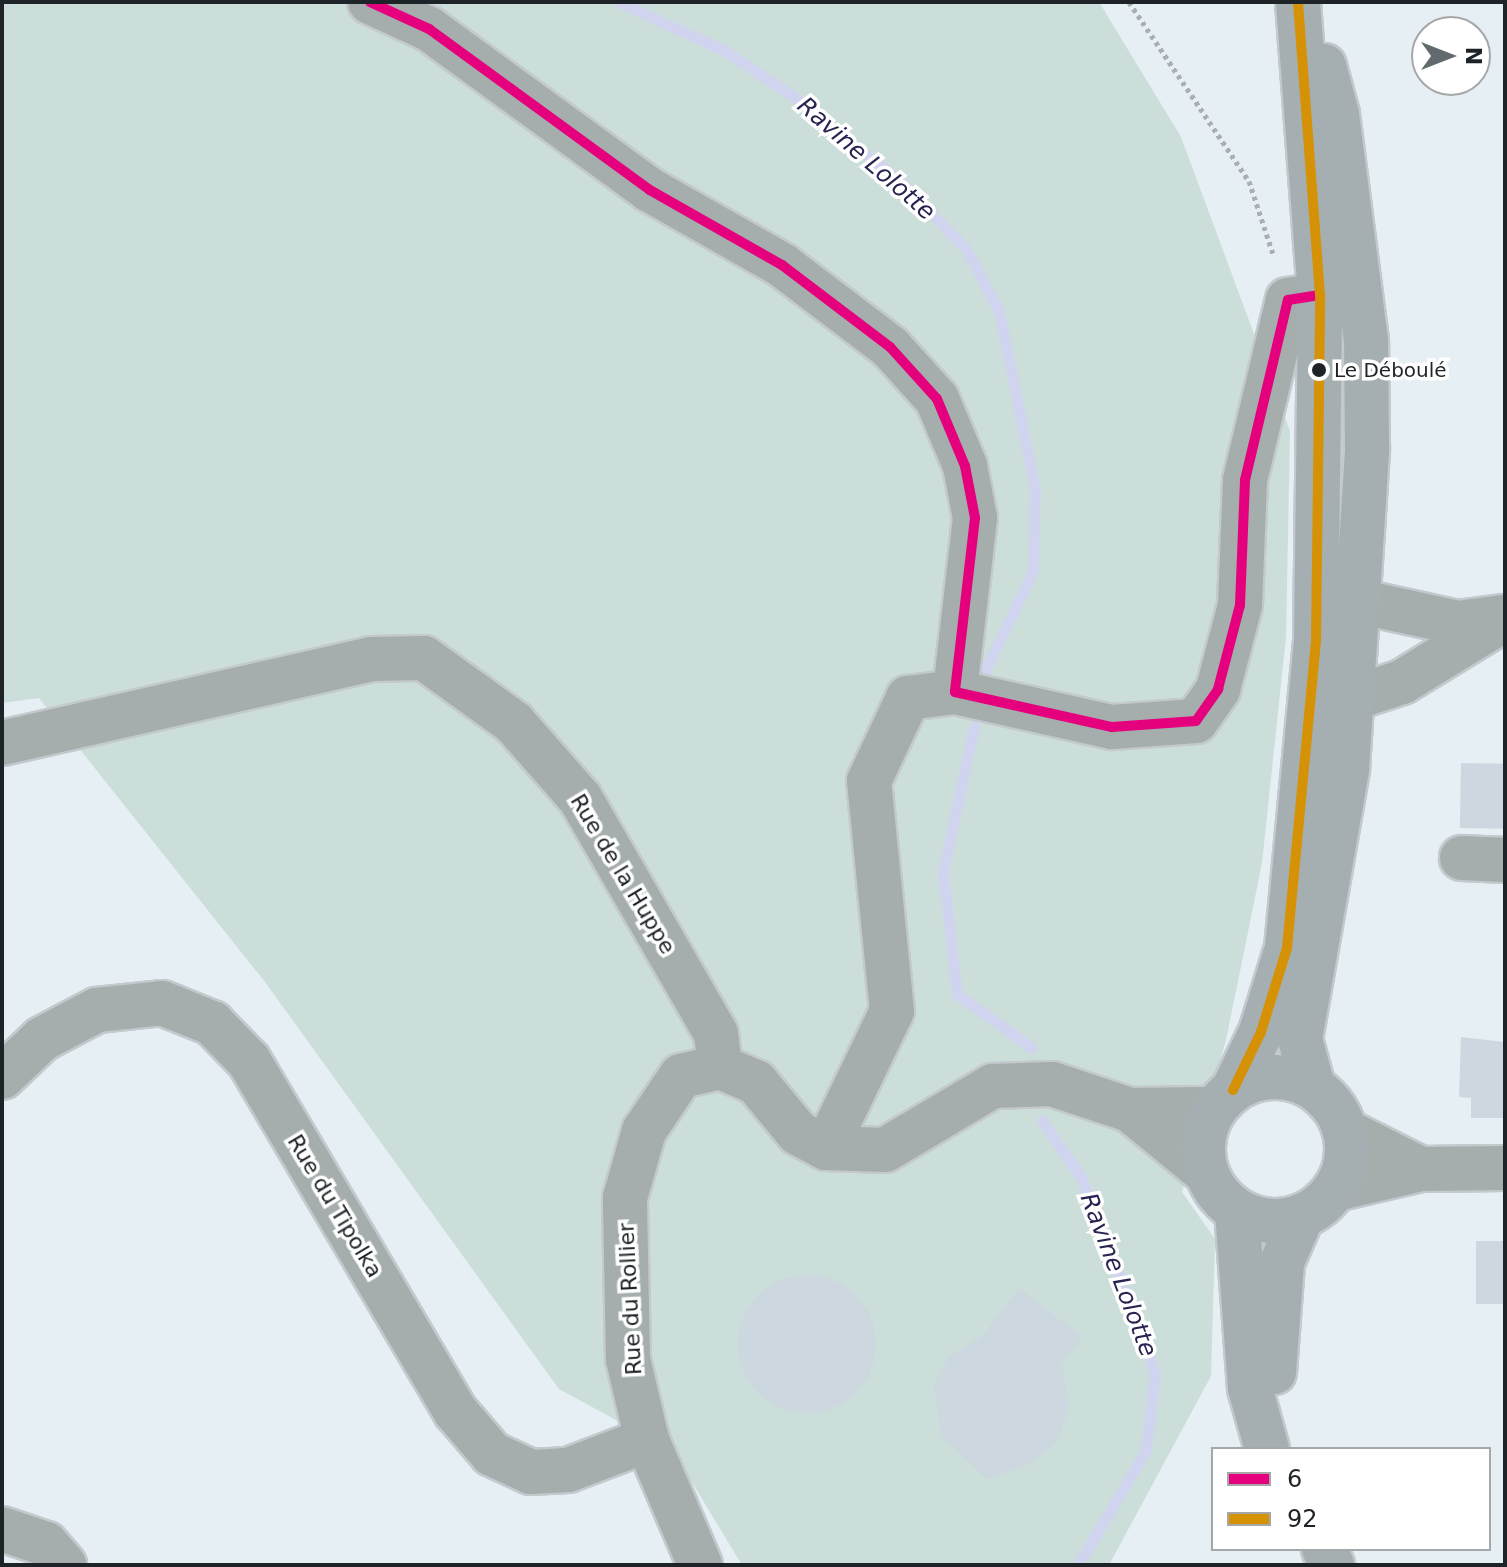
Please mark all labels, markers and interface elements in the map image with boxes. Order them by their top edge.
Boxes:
north arrow [1411,16,1491,96]
text: N [1461,47,1486,65]
water label: Ravine Lolotte [791,91,941,227]
place label: Le Déboulé [1334,358,1447,382]
marker: Le Déboulé [1311,362,1327,378]
street label: Rue de la Huppe [565,789,681,959]
street label: Rue du Tipolka [282,1130,388,1282]
water label: Ravine Lolotte [1074,1189,1162,1361]
street label: Rue du Rollier [613,1222,647,1376]
legend [1211,1447,1491,1551]
text: 6 [1287,1465,1302,1493]
text: 92 [1287,1505,1318,1533]

